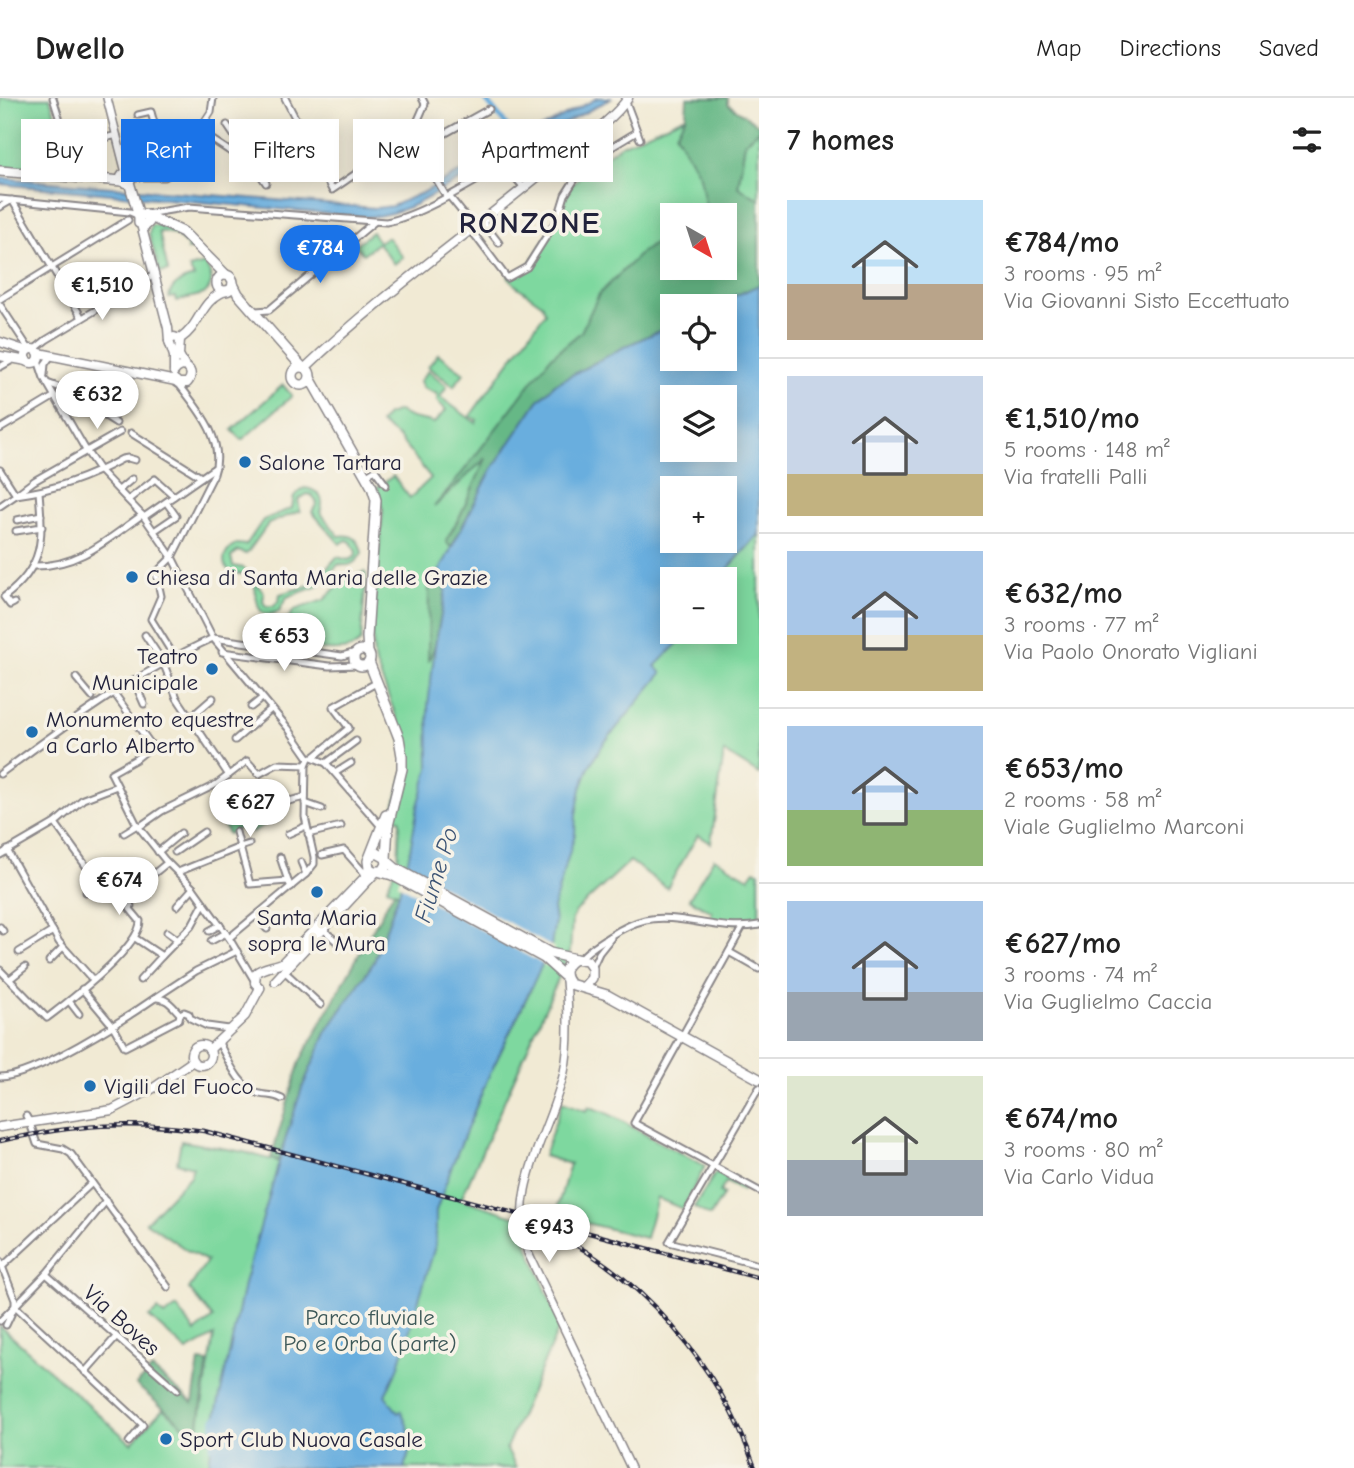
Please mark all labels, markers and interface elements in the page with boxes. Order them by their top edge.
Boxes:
text: Dwello [35,29,125,67]
text: Map [1036,34,1082,62]
text: Directions [1120,34,1221,62]
text: Saved [1259,34,1319,62]
chip: Buy [21,119,107,182]
chip: Rent [121,119,215,182]
chip: Filters [229,119,339,182]
chip: New [353,119,444,182]
chip: Apartment [458,119,613,182]
icon: filters [1288,121,1326,159]
text: 7 homes [787,123,894,158]
north arrow [660,203,737,280]
map controls [660,203,737,644]
district label: RONZONE [459,206,601,241]
text: €784/mo [1004,225,1119,260]
pin: €784 [279,226,361,285]
icon: home [843,228,927,312]
text: €784 [296,234,344,261]
text: 3 rooms · 95 m² [1004,260,1162,287]
pin: €1,510 [45,262,159,322]
text: €1,510 [70,271,134,298]
text: Via Giovanni Sisto Eccettuato [1004,287,1290,314]
button: locate [660,294,737,371]
pin: €632 [56,372,138,431]
text: €632 [72,380,122,407]
button: layers [660,385,737,462]
text: €1,510/mo [1004,401,1140,436]
icon: home [843,404,927,488]
text: 5 rooms · 148 m² [1004,436,1170,463]
place label: Salone Tartara [259,449,402,476]
marker: Salone Tartara [237,454,253,470]
text: Via fratelli Palli [1004,463,1148,490]
button: + [660,476,737,553]
place label: Chiesa di Santa Maria delle Grazie [146,564,488,591]
button: − [660,567,737,644]
marker: Chiesa di Santa Maria delle Grazie [124,569,140,585]
text: €632/mo [1004,576,1123,611]
icon: home [843,579,927,663]
text: 3 rooms · 77 m² [1004,611,1159,638]
pin: €653 [243,614,325,673]
text: €653 [258,622,310,649]
text: Via Paolo Onorato Vigliani [1004,638,1258,665]
place label: Teatro Municipale [92,643,198,696]
marker: Teatro Municipale [204,661,220,677]
place label: Monumento equestre a Carlo Alberto [46,706,254,759]
marker: Monumento equestre a Carlo Alberto [24,724,40,740]
text: €653/mo [1004,751,1124,786]
icon: home [843,754,927,838]
pin: €627 [209,780,291,839]
text: 2 rooms · 58 m² [1004,786,1162,813]
text: €627 [225,788,275,815]
text: Viale Guglielmo Marconi [1004,813,1245,840]
water label: Fiume Po [408,824,464,926]
pin: €674 [78,858,160,917]
text: €674 [95,866,143,893]
marker: Santa Maria sopra le Mura [309,884,325,900]
place label: Santa Maria sopra le Mura [248,904,386,957]
text: €627/mo [1004,926,1121,961]
icon: home [843,929,927,1013]
text: 3 rooms · 74 m² [1004,961,1157,988]
text: Via Guglielmo Caccia [1004,988,1212,1015]
place label: Vigili del Fuoco [104,1073,254,1100]
marker: Vigili del Fuoco [82,1078,98,1094]
text: €674/mo [1004,1101,1118,1136]
icon: home [843,1104,927,1188]
text: 3 rooms · 80 m² [1004,1136,1163,1163]
text: Via Carlo Vidua [1004,1163,1154,1190]
pin: €943 [508,1204,590,1264]
text: €943 [524,1213,574,1240]
street label: Via Boves [78,1279,165,1362]
park label: Parco fluviale Po e Orba (parte) [283,1304,457,1357]
place label: Sport Club Nuova Casale [180,1426,423,1453]
marker: Sport Club Nuova Casale [158,1431,174,1447]

